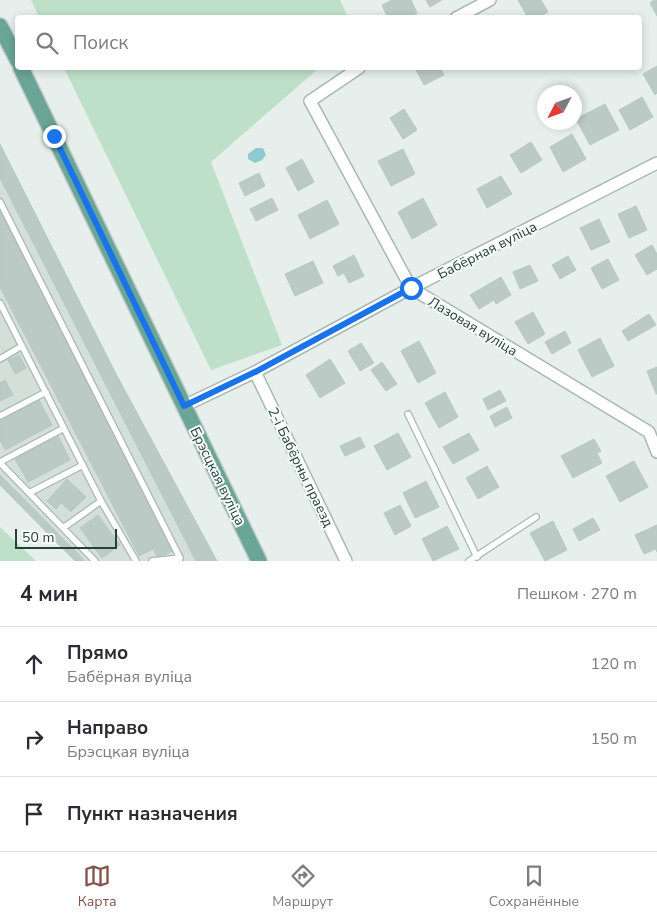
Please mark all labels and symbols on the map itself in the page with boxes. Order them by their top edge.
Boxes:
north arrow [537,85,582,130]
route end [43,125,66,148]
street label: Бабёрная вуліца [434,217,540,284]
route start [400,277,423,300]
street label: Лазовая вуліца [425,292,521,361]
street label: 2-і Бабёрны праезд [263,404,338,530]
street label: Брэсцкая вуліца [185,424,250,529]
scale bar [15,526,118,549]

